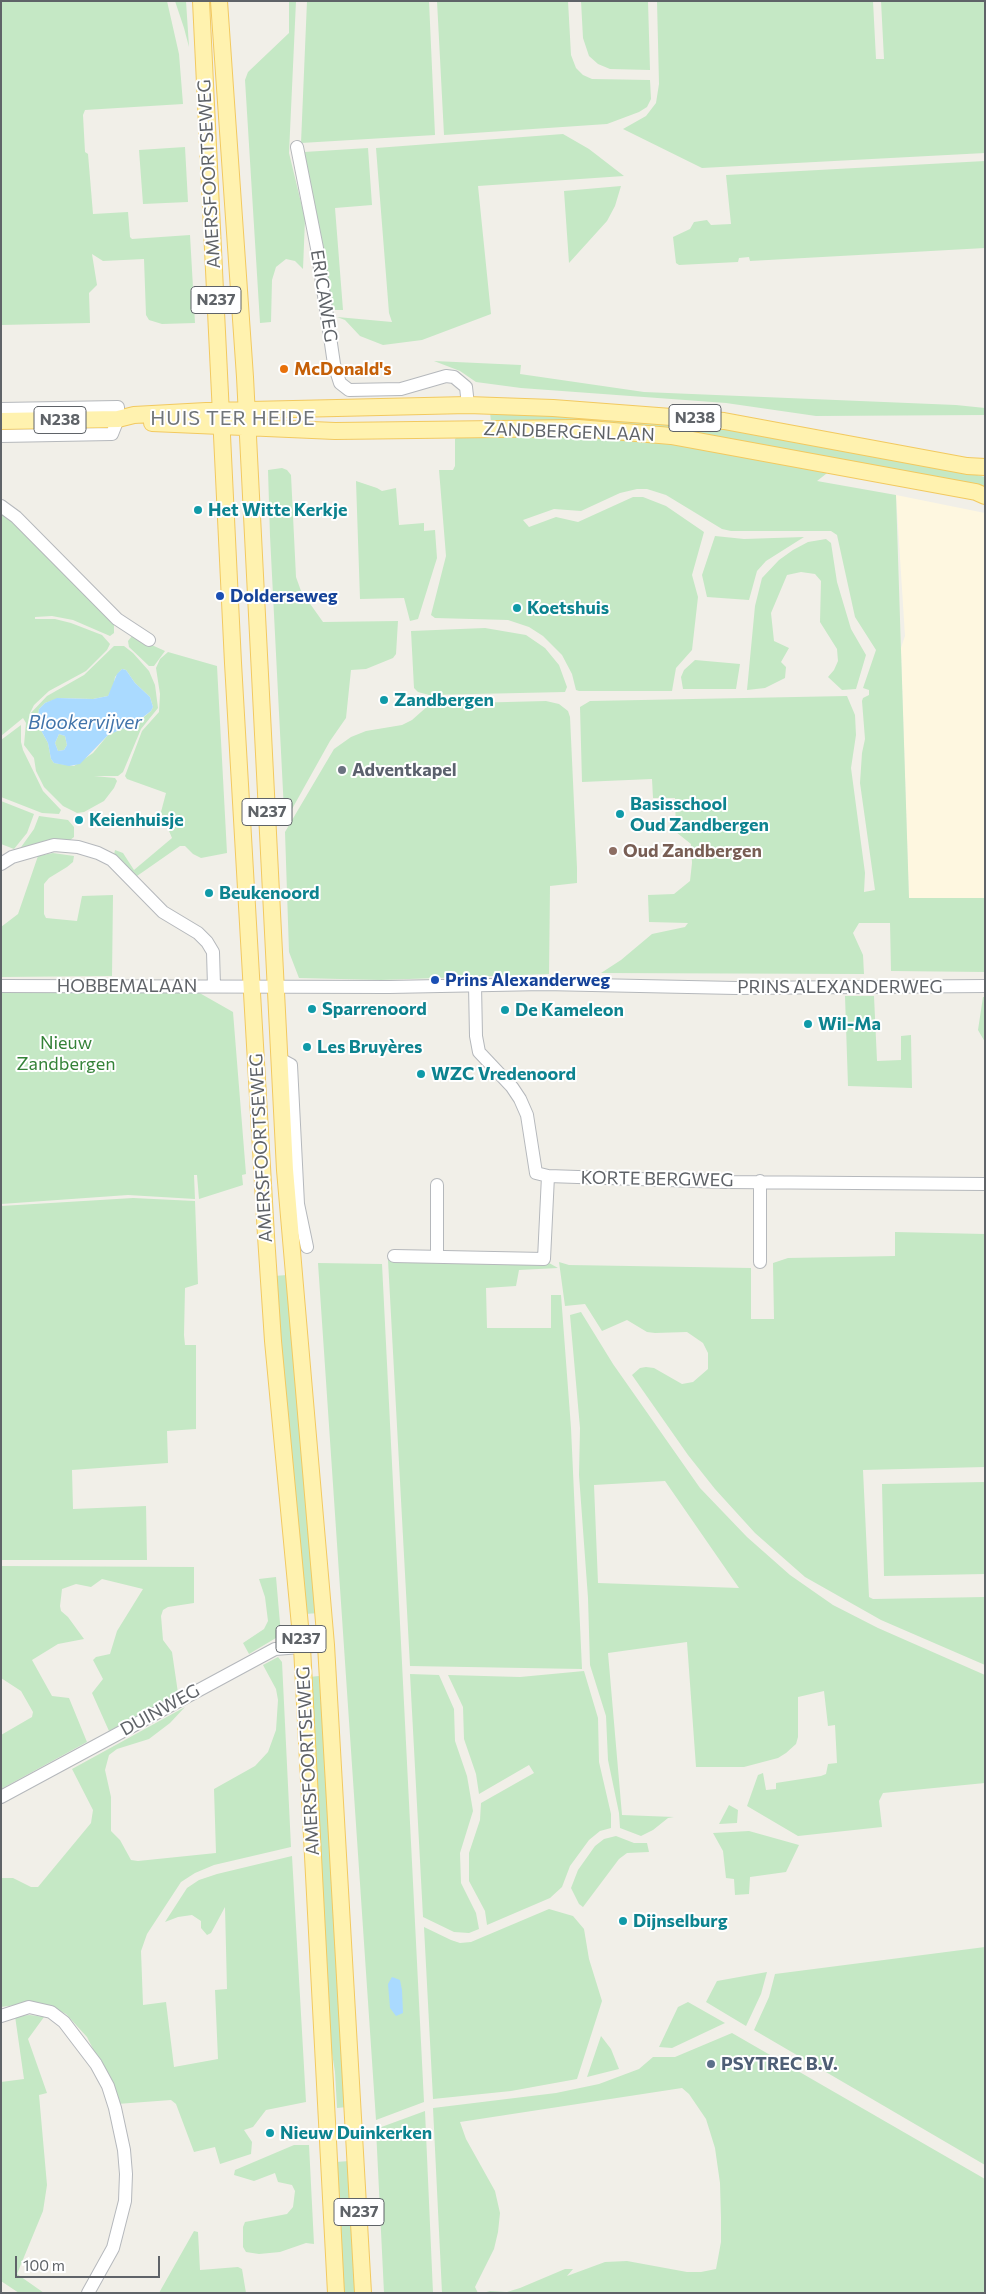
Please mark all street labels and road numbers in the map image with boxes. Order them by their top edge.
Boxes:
street label: AMERSFOORTSEWEG [193,79,225,269]
street label: ERICAWEG [306,248,342,344]
road number: N237 [191,286,241,314]
road number: N238 [669,404,721,432]
road number: N238 [34,406,86,434]
street label: ZANDBERGENLAAN [483,418,655,446]
road number: N237 [242,799,292,826]
street label: HOBBEMALAAN [57,975,197,997]
street label: PRINS ALEXANDERWEG [737,976,943,998]
street label: AMERSFOORTSEWEG [245,1053,277,1243]
street label: KORTE BERGWEG [580,1167,734,1191]
road number: N237 [276,1626,326,1652]
street label: AMERSFOORTSEWEG [292,1666,324,1856]
street label: DUINWEG [117,1679,203,1741]
road number: N237 [334,2198,384,2226]

